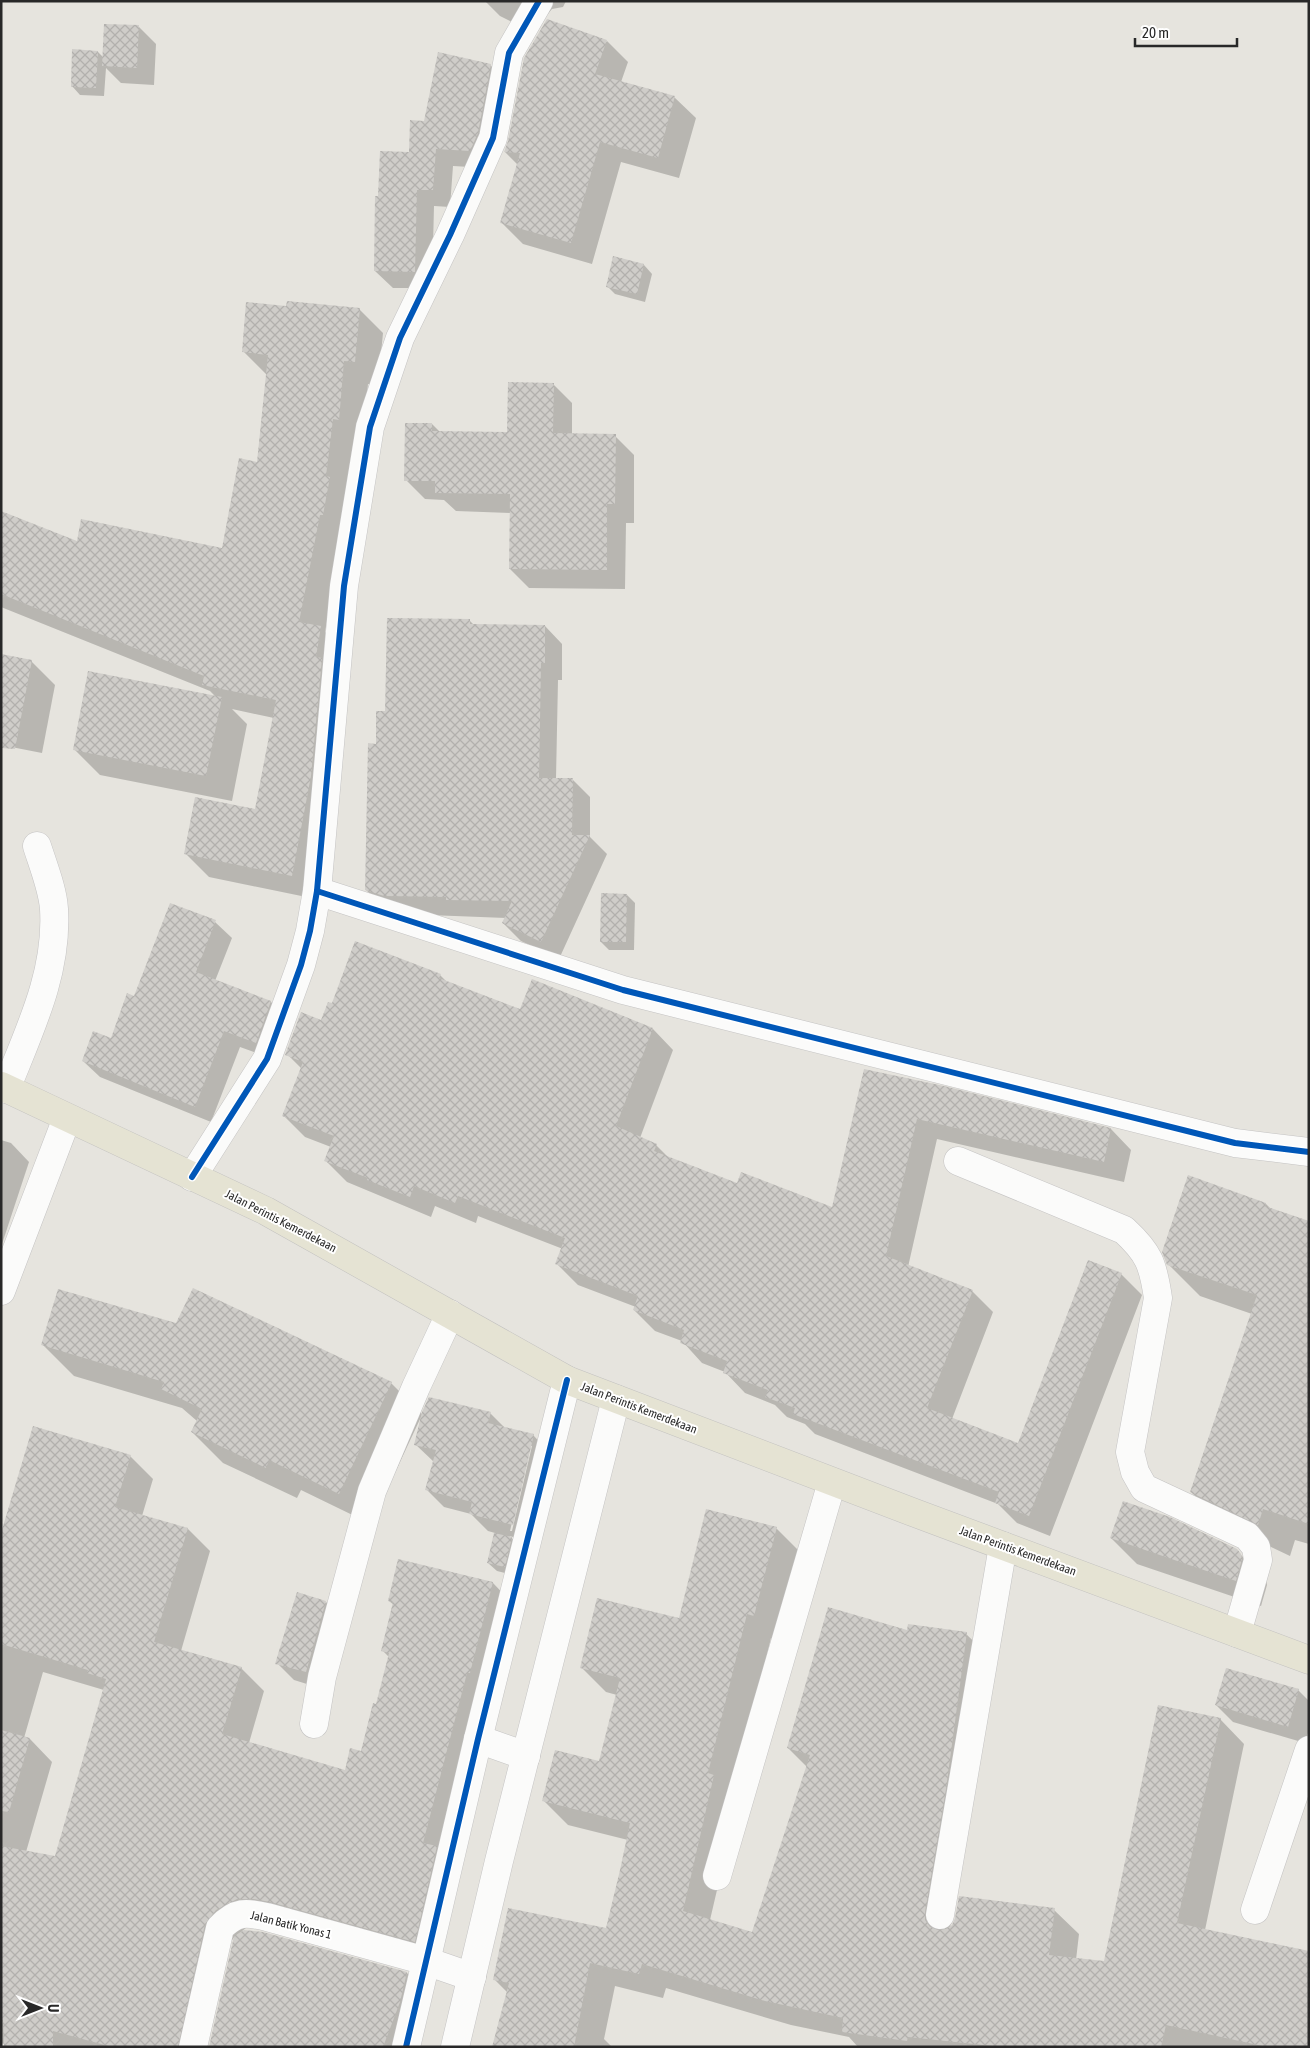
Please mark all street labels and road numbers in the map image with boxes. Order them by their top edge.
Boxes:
street label: Jalan Perintis Kemerdekaan [223,1187,339,1255]
street label: Jalan Perintis Kemerdekaan [579,1379,699,1437]
street label: Jalan Perintis Kemerdekaan [958,1523,1078,1579]
street label: Jalan Batik Yonas 1 [249,1908,333,1942]

